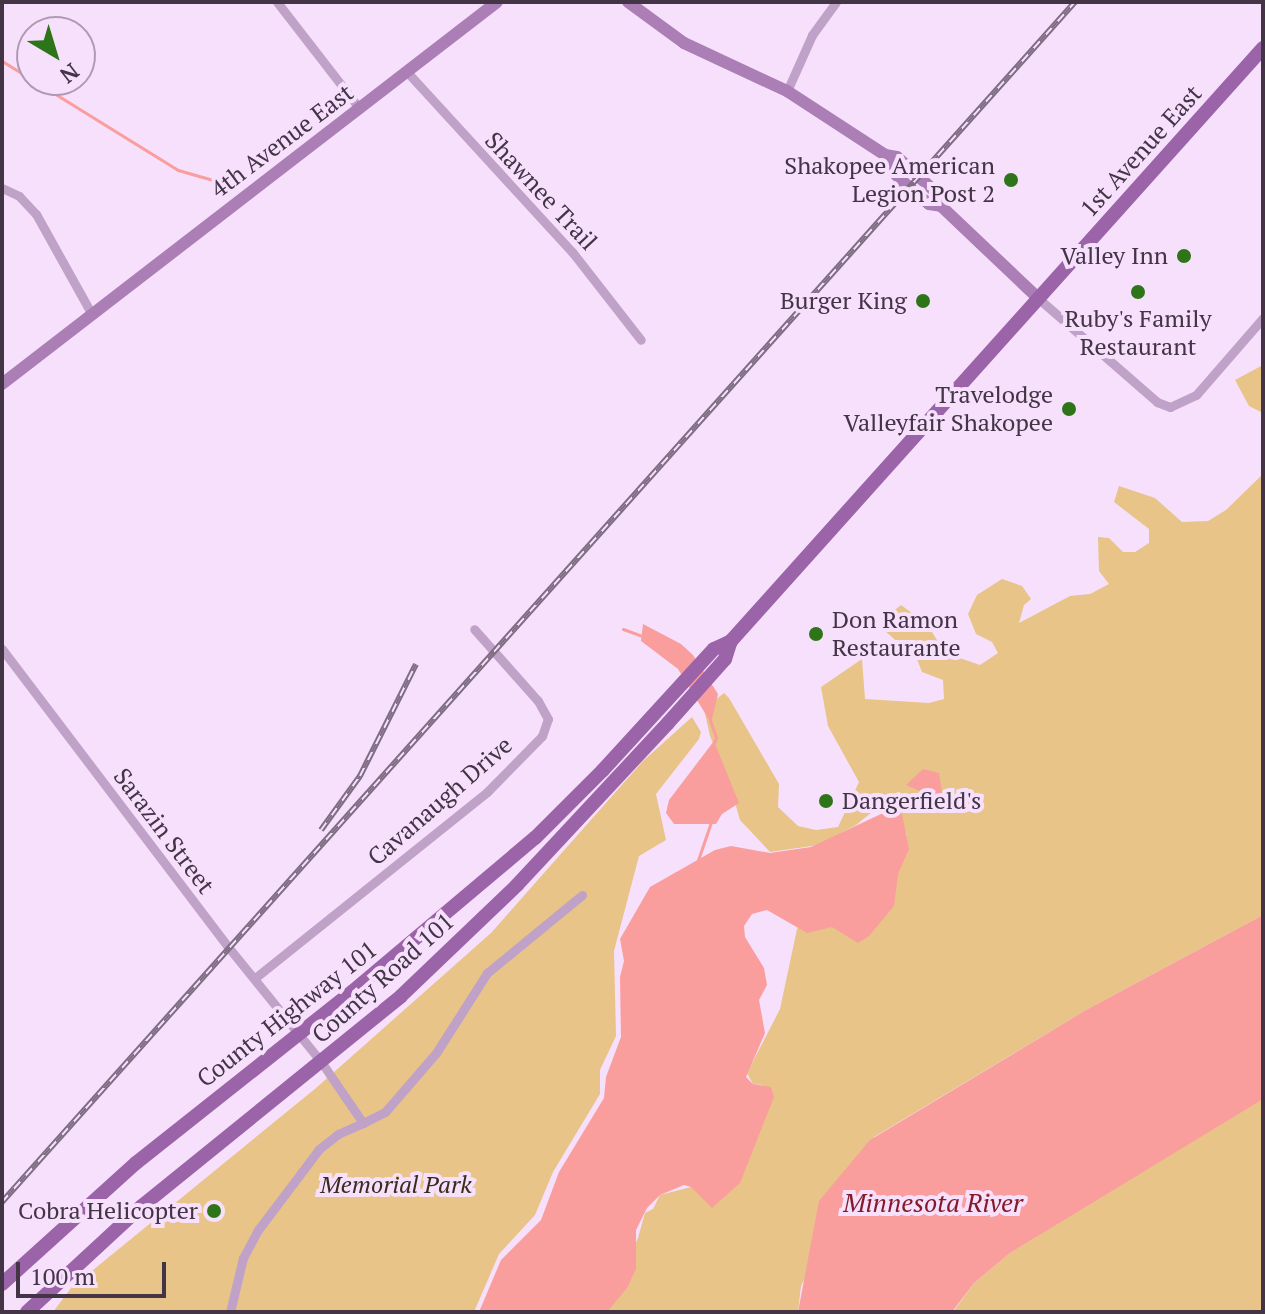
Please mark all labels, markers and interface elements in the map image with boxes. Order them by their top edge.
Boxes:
north arrow [16,16,96,96]
text: N [54,57,85,90]
street label: 4th Avenue East [205,78,359,204]
street label: 1st Avenue East [1074,79,1208,223]
street label: Shawnee Trail [479,126,603,256]
place label: Shakopee American Legion Post 2 [784,152,995,208]
marker: Shakopee American Legion Post 2 [1002,171,1020,189]
place label: Valley Inn [1060,242,1168,270]
marker: Valley Inn [1175,247,1193,265]
marker: Ruby's Family Restaurant [1129,283,1147,301]
place label: Burger King [780,287,907,315]
marker: Burger King [914,292,932,310]
place label: Ruby's Family Restaurant [1064,305,1212,361]
place label: Travelodge Valleyfair Shakopee [843,381,1053,437]
marker: Travelodge Valleyfair Shakopee [1060,400,1078,418]
place label: Don Ramon Restaurante [832,606,961,662]
marker: Don Ramon Restaurante [807,625,825,643]
street label: Cavanaugh Drive [362,730,518,872]
street label: Sarazin Street [108,763,220,899]
place label: Dangerfield's [842,787,981,815]
marker: Dangerfield's [817,792,835,810]
street label: County Road 101 [306,907,460,1049]
street label: County Highway 101 [191,935,383,1093]
park label: Memorial Park [320,1171,472,1199]
water label: Minnesota River [843,1187,1023,1219]
place label: Cobra Helicopter [18,1197,198,1225]
marker: Cobra Helicopter [205,1202,223,1220]
scale bar [20,1246,170,1296]
text: 100 m [30,1260,95,1292]

